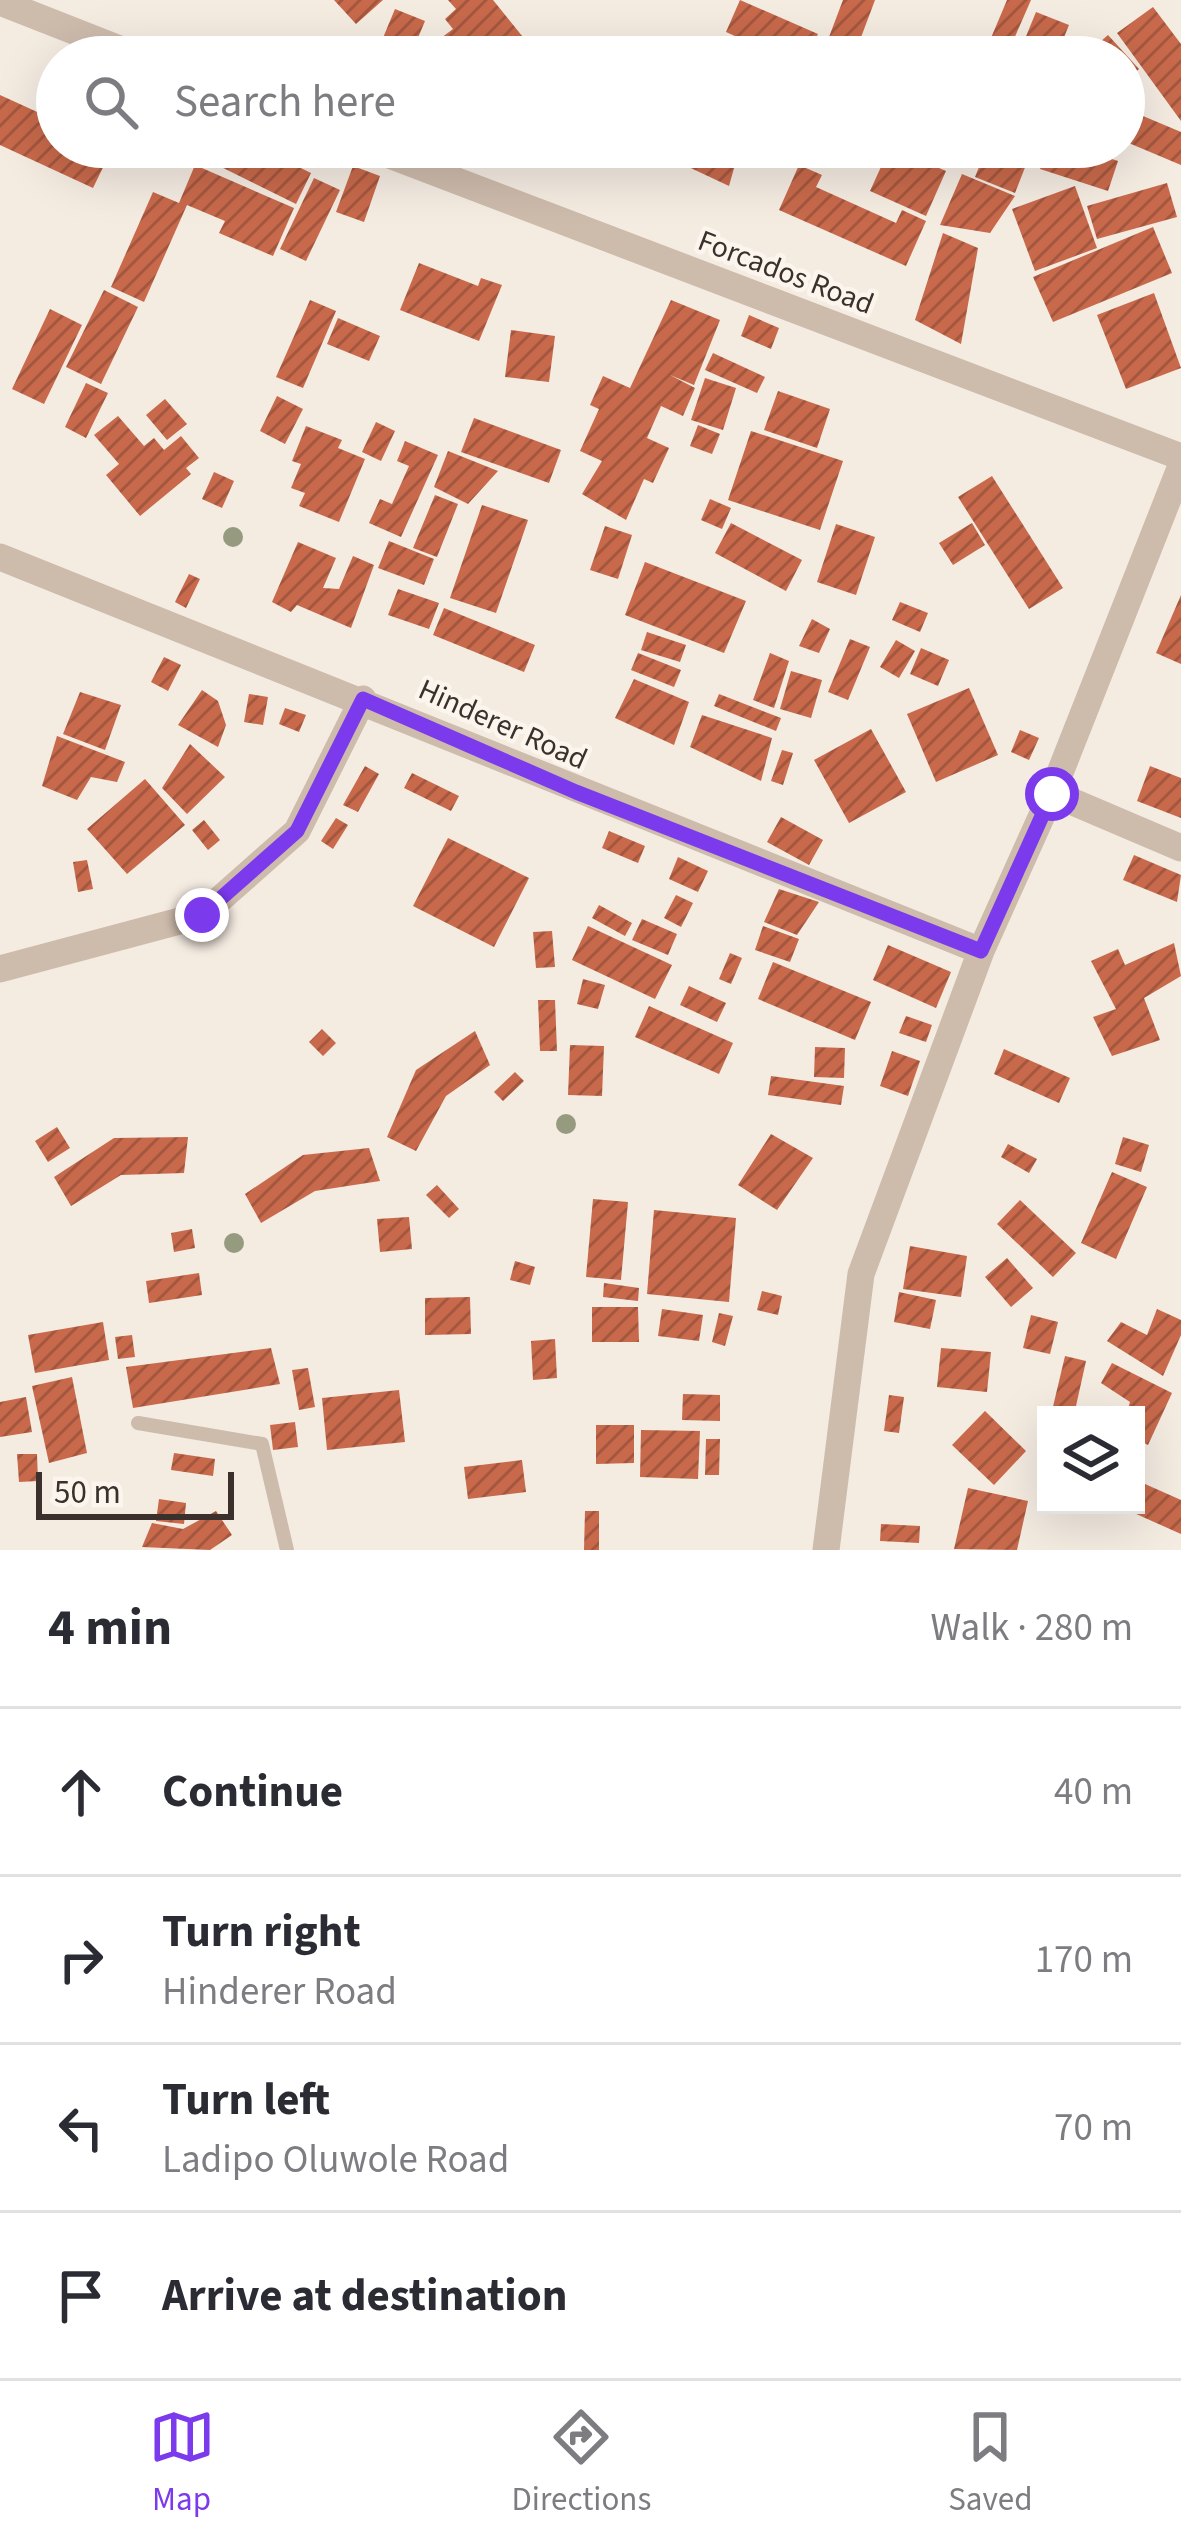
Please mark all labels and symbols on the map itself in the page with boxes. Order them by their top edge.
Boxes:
street label: Forcados Road [692,219,880,326]
street label: Hinderer Road [412,668,594,781]
route start [1025,767,1079,821]
route end [175,888,229,942]
scale bar [36,1466,234,1519]

